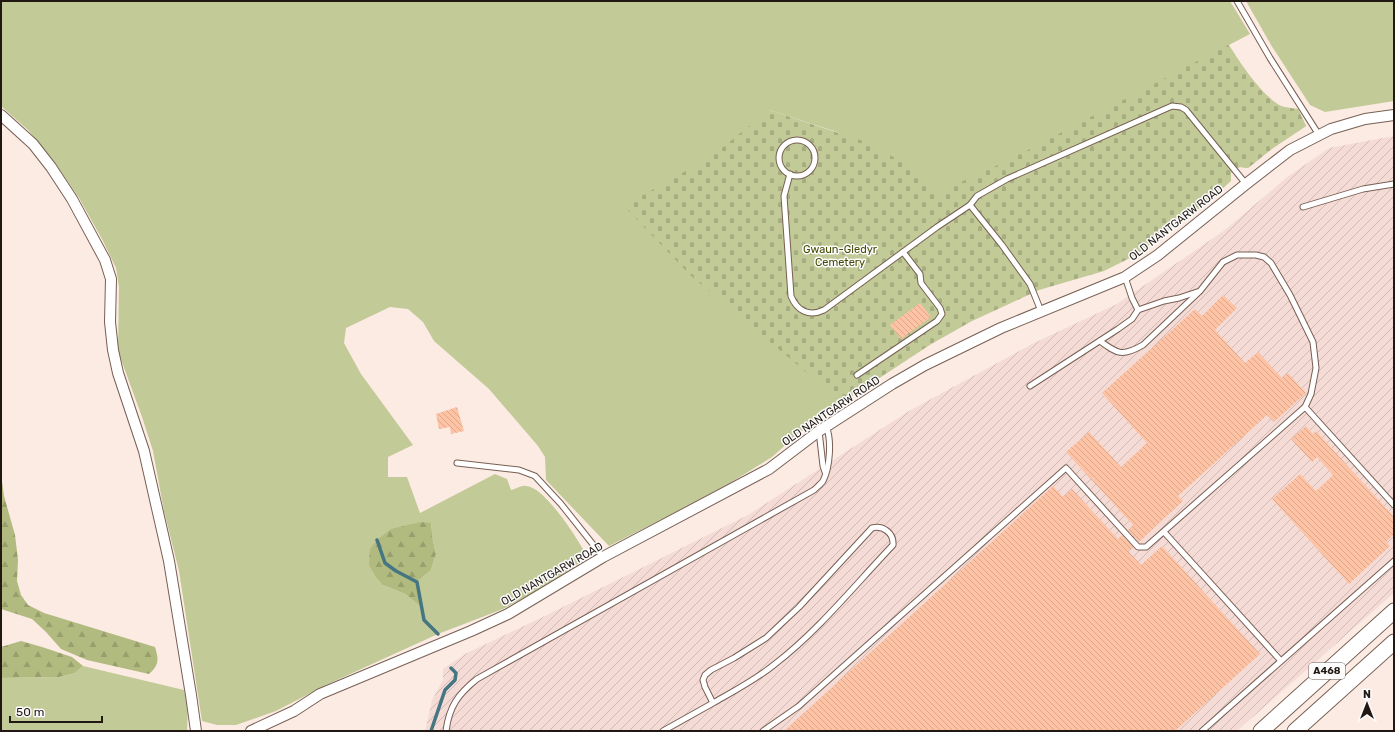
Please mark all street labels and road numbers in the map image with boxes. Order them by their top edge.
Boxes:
street label: OLD NANTGARW ROAD [1127,182,1225,264]
street label: OLD NANTGARW ROAD [780,373,882,449]
street label: OLD NANTGARW ROAD [499,540,605,608]
road number: A468 [1309,663,1345,679]

